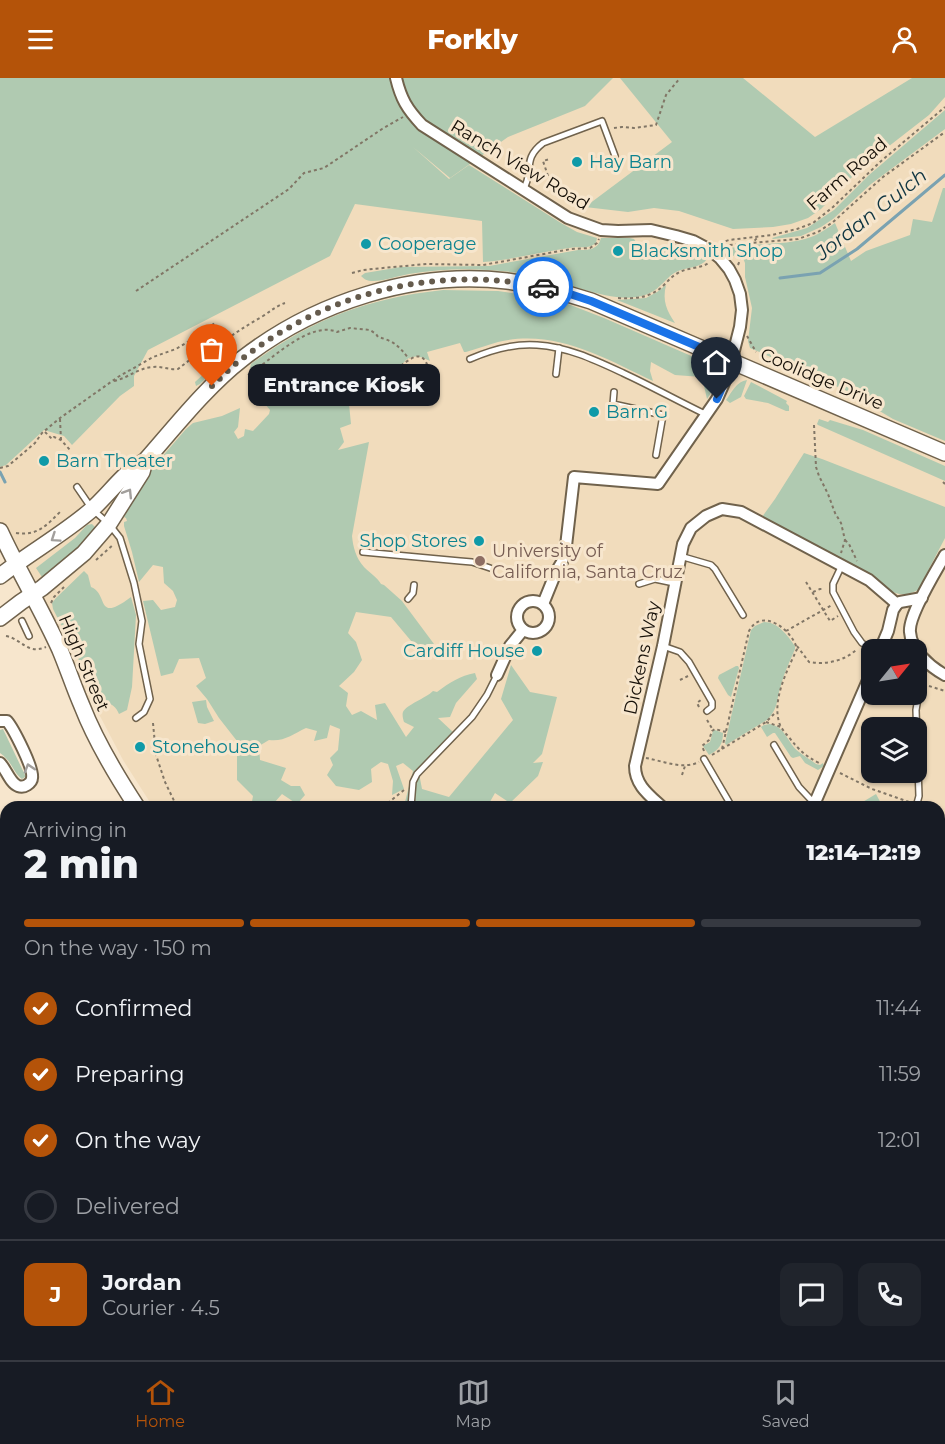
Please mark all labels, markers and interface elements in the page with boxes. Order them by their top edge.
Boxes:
icon: menu [24,23,57,56]
text: Forkly [427,23,518,56]
icon: person [888,23,921,56]
street label: Ranch View Road [447,115,593,215]
street label: Farm Road [802,133,892,215]
place label: Hay Barn [589,151,672,173]
marker: Hay Barn [570,155,584,169]
water label: Jordan Gulch [810,163,932,266]
place label: Cooperage [378,233,476,255]
marker: Cooperage [359,237,373,251]
place label: Blacksmith Shop [630,240,783,262]
marker: Blacksmith Shop [611,244,625,258]
courier [513,257,573,317]
icon: car [527,271,560,304]
pin [186,324,237,386]
icon: bag [195,333,228,366]
pin [691,337,742,399]
street label: Coolidge Drive [757,343,887,415]
icon: home [700,346,733,379]
callout: Entrance Kiosk [248,365,440,407]
text: Entrance Kiosk [264,373,424,397]
place label: Barn G [606,401,668,423]
marker: Barn G [587,405,601,419]
place label: Barn Theater [56,450,173,472]
marker: Barn Theater [37,454,51,468]
one-way arrow [121,489,132,500]
place label: Shop Stores [360,530,467,552]
one-way arrow [51,531,62,542]
marker: Shop Stores [472,534,486,548]
place label: University of California, Santa Cruz [492,540,683,583]
marker: University of California, Santa Cruz [473,554,487,568]
street label: Dickens Way [619,599,665,717]
street label: High Street [54,611,114,715]
north arrow [861,639,927,705]
map controls [861,639,927,783]
place label: Cardiff House [403,640,525,662]
marker: Cardiff House [530,644,544,658]
button: layers [861,717,927,783]
place label: Stonehouse [152,736,260,758]
marker: Stonehouse [133,740,147,754]
one-way arrow [24,763,36,774]
text: Arriving in [24,818,127,842]
text: 12:14–12:19 [806,839,921,866]
text: 2 min [24,840,139,888]
text: On the way · 150 m [24,936,212,960]
icon: check [24,992,57,1025]
text: Confirmed [75,995,192,1022]
text: 11:44 [876,996,921,1020]
icon: check [24,1058,57,1091]
text: Preparing [75,1061,184,1088]
text: 11:59 [879,1062,921,1086]
icon: check [24,1124,57,1157]
text: On the way [75,1127,200,1154]
text: 12:01 [878,1128,921,1152]
text: Delivered [75,1193,180,1220]
button: chat [780,1263,843,1326]
button: phone [858,1263,921,1326]
text: Jordan [102,1269,182,1296]
text: J [50,1281,61,1308]
text: Courier · 4.5 [102,1296,220,1320]
tab: Home [135,1376,185,1431]
tab: Map [456,1376,491,1431]
tab: Saved [762,1376,810,1431]

